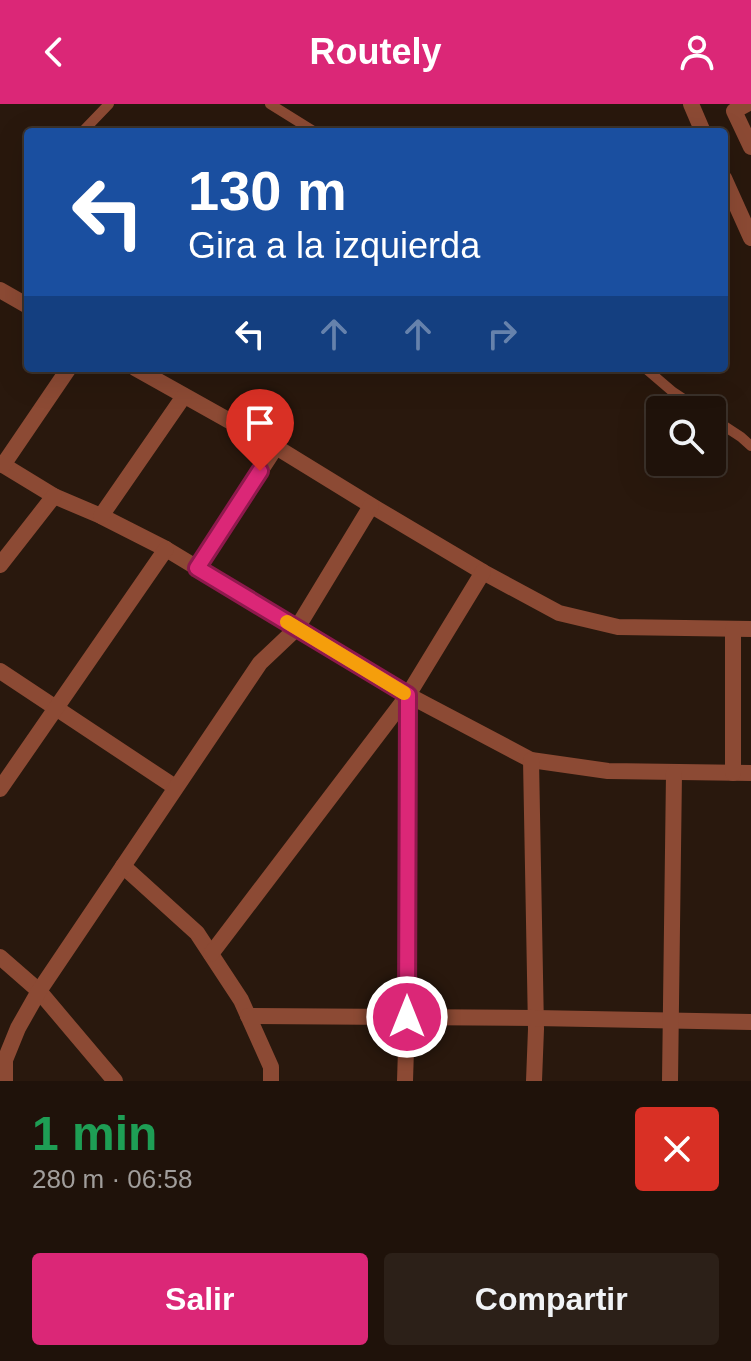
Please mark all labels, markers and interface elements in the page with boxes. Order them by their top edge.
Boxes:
icon: back [32,30,76,74]
icon: person [675,30,719,74]
text: Routely [309,31,442,72]
text: 130 m [188,159,347,222]
icon: left [56,160,160,264]
text: Gira a la izquierda [188,225,480,266]
icon: left [228,312,272,356]
icon: ahead [312,312,356,356]
icon: ahead [396,312,440,356]
icon: right [480,312,524,356]
pin [226,389,294,471]
map controls [646,396,726,476]
button: search [646,396,726,476]
icon: arrive [238,401,282,445]
position arrow [365,975,449,1059]
text: 1 min [32,1107,157,1160]
button: close [635,1107,719,1191]
text: 280 m · 06:58 [32,1164,192,1194]
button: Salir [32,1253,368,1345]
button: Compartir [384,1253,719,1345]

